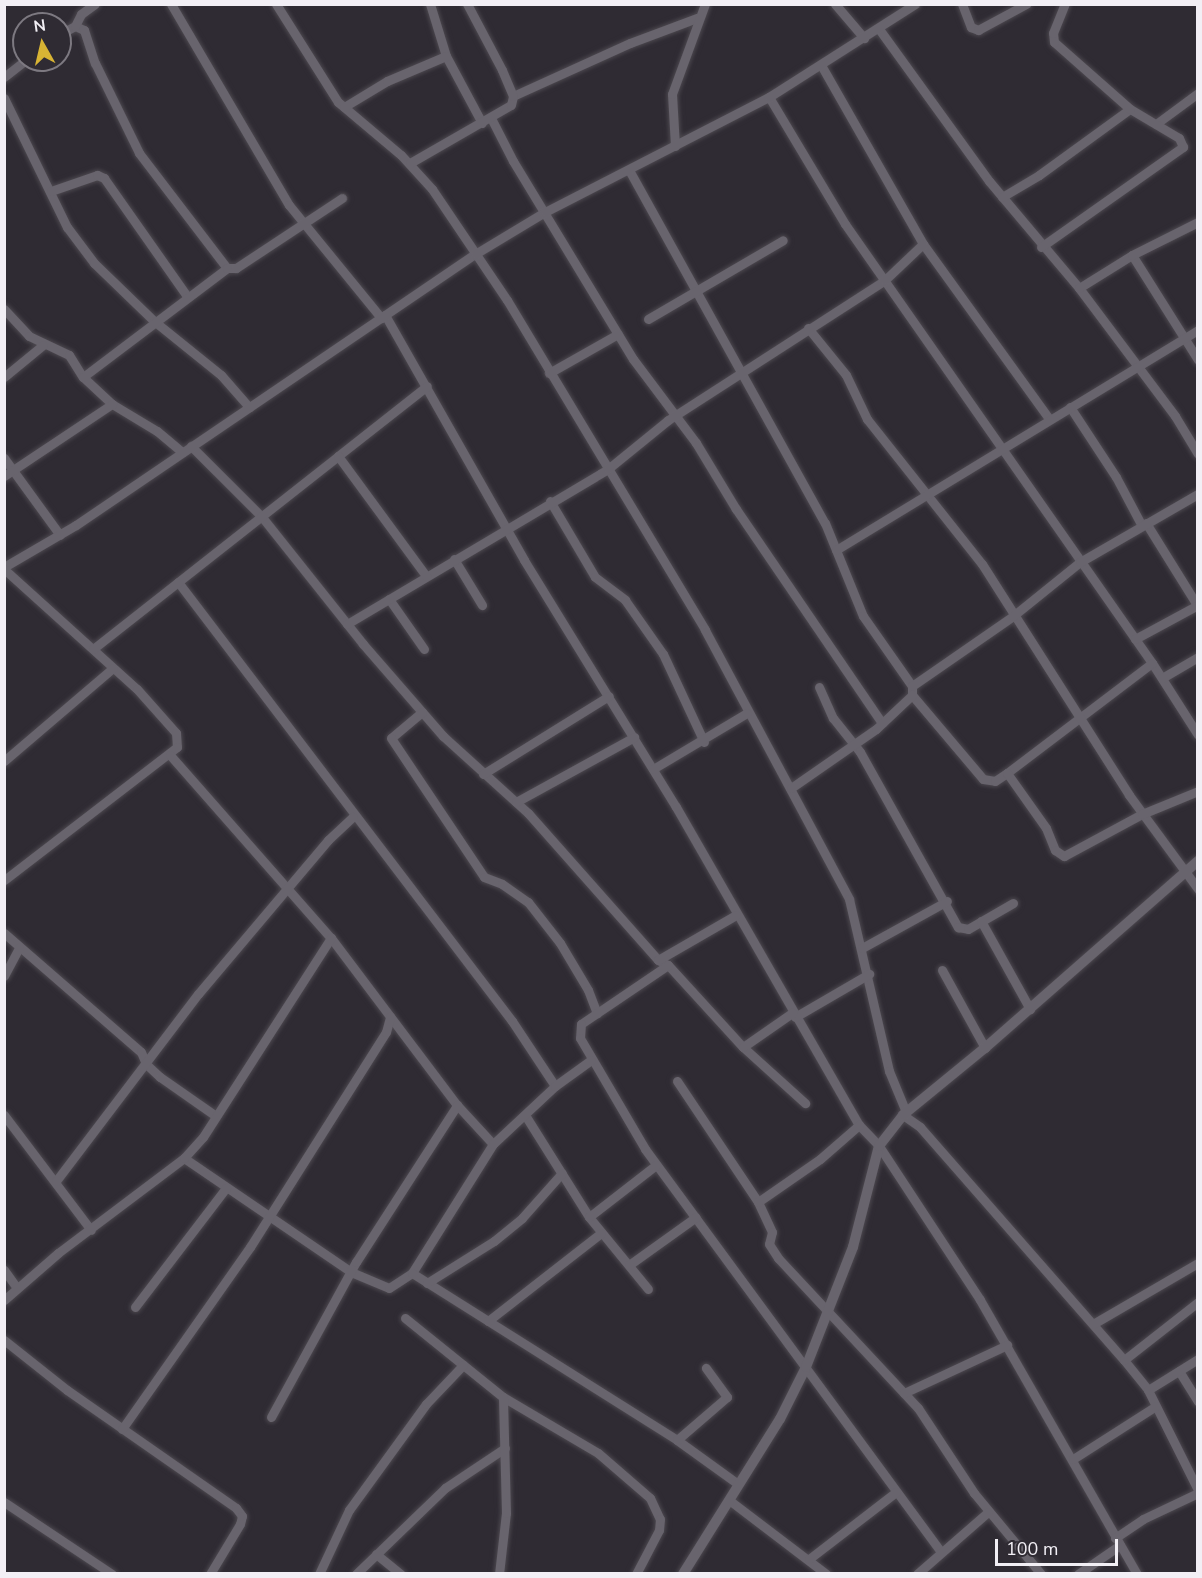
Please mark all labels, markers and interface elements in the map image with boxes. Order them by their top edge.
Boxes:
north arrow [12,12,72,72]
text: N [32,14,47,38]
scale bar [998,1527,1121,1565]
text: 100 m [1006,1537,1058,1561]

